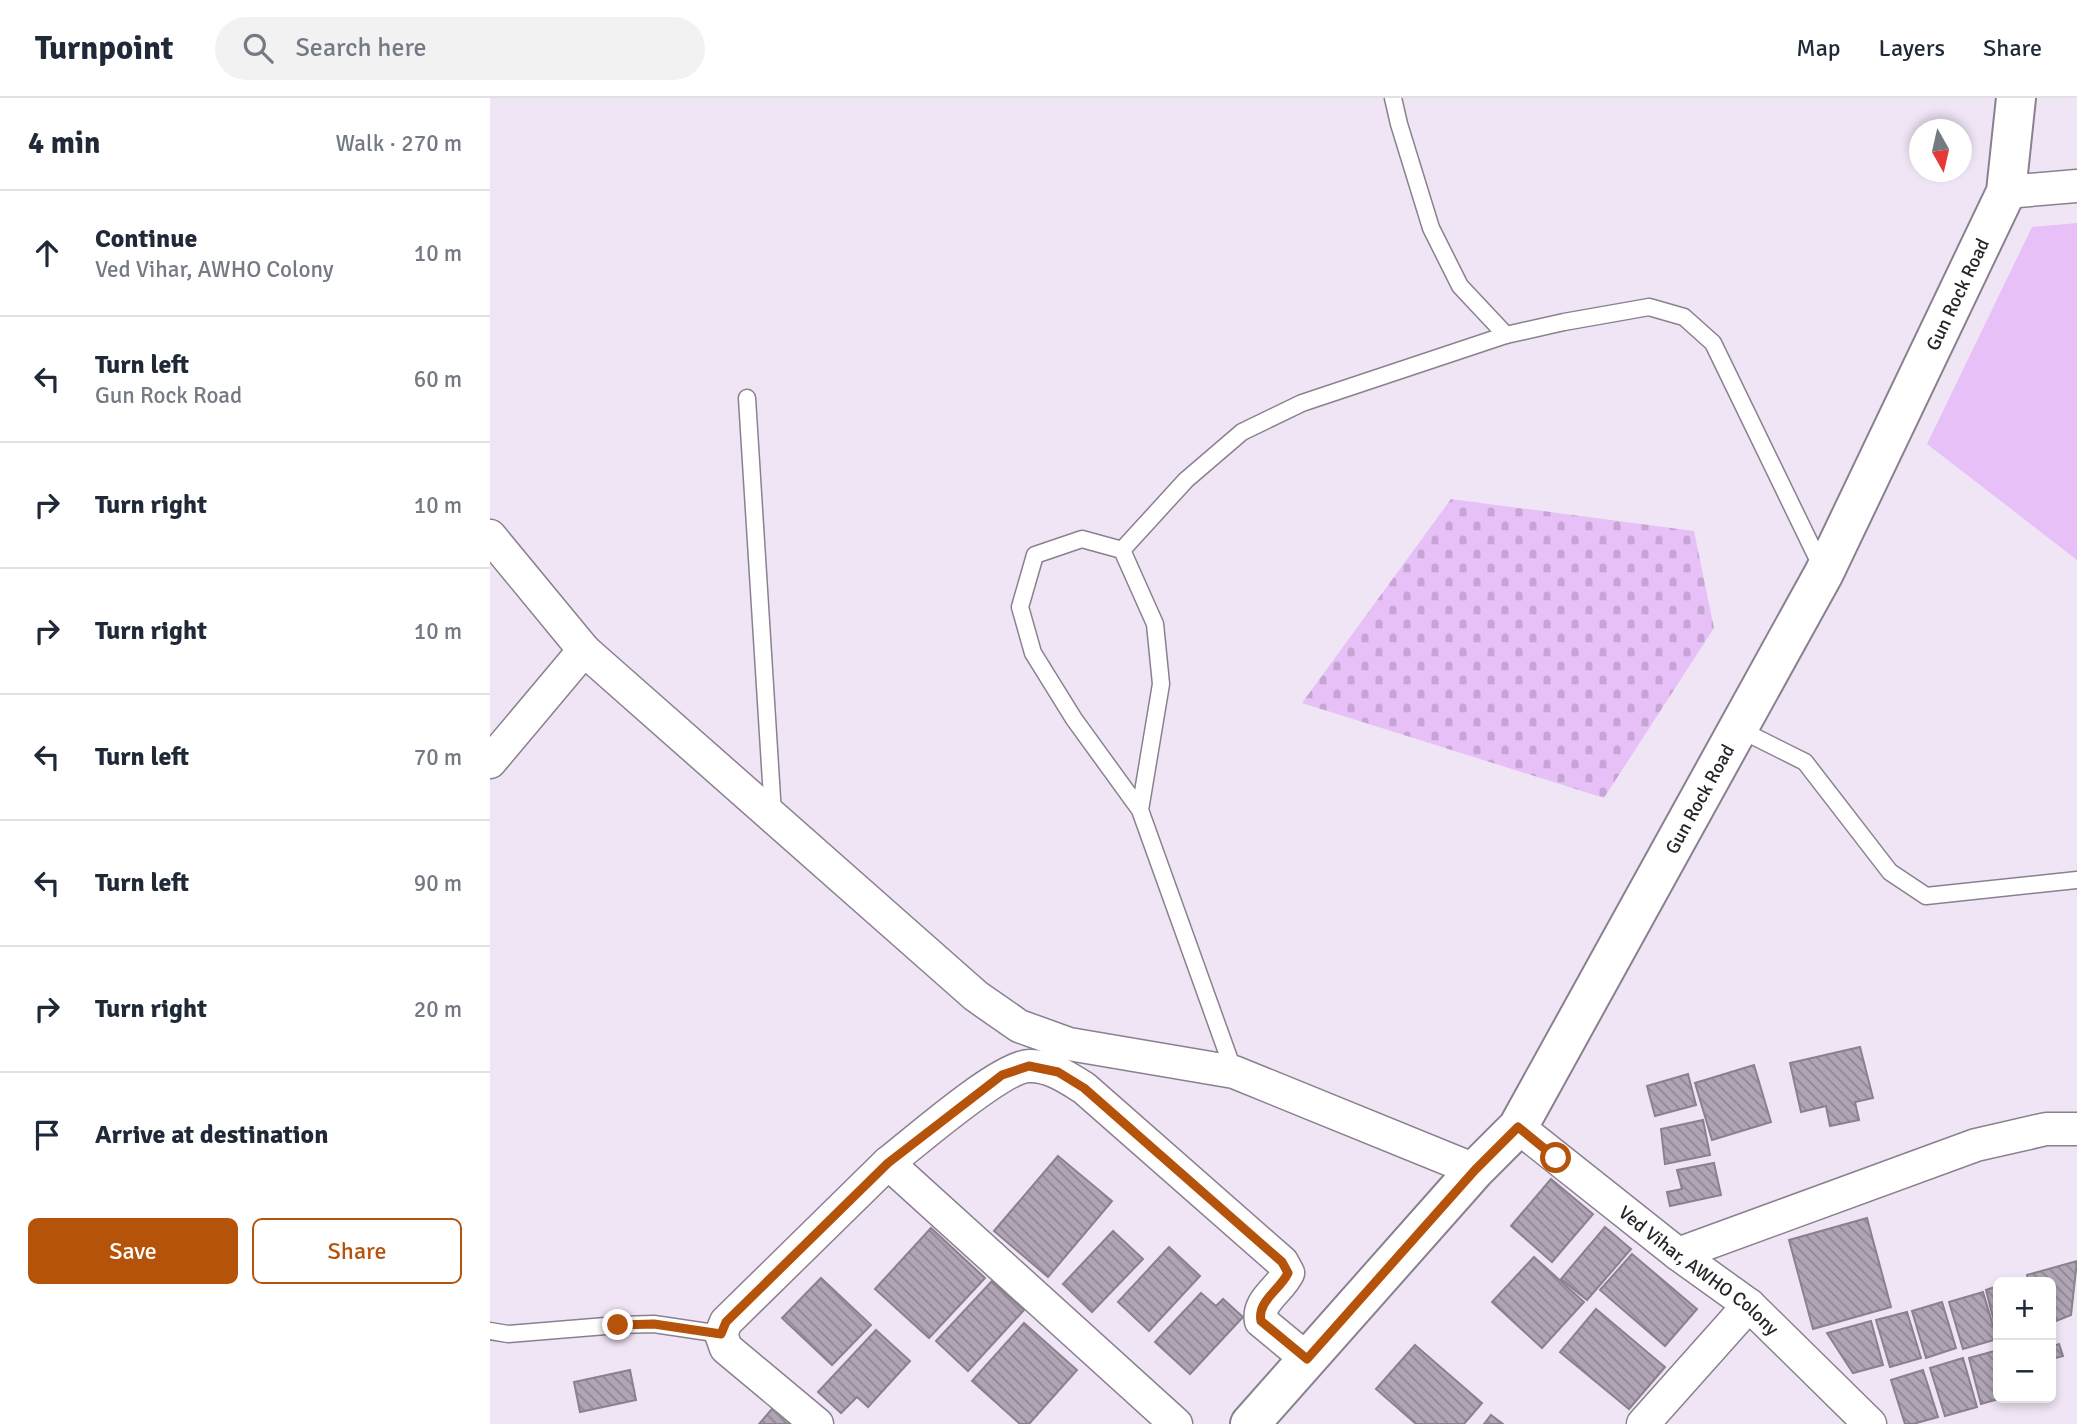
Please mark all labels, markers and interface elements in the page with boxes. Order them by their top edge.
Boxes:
search box [215,17,705,80]
text: Turnpoint [35,28,173,69]
icon: search [239,29,277,67]
text: Search here [295,32,427,64]
text: Map [1796,33,1841,63]
text: Layers [1879,33,1945,63]
text: Share [1983,33,2042,63]
north arrow [1909,119,1972,182]
text: 4 min [28,125,100,162]
text: Walk · 270 m [336,129,462,158]
text: Continue [95,223,197,255]
icon: ahead [28,234,66,272]
street label: Gun Rock Road [1921,235,1995,355]
text: 10 m [414,239,462,268]
text: Ved Vihar, AWHO Colony [95,255,333,284]
text: Turn left [95,349,189,381]
icon: left [28,360,66,398]
text: 60 m [414,365,462,394]
text: Gun Rock Road [95,381,242,410]
icon: right [28,486,66,524]
text: Turn right [95,489,207,521]
text: 10 m [414,491,462,520]
icon: right [28,612,66,650]
text: Turn right [95,615,207,647]
text: 10 m [414,617,462,646]
icon: left [28,738,66,776]
street label: Gun Rock Road [1660,740,1740,858]
text: Turn left [95,741,189,773]
text: 70 m [414,743,462,772]
icon: left [28,864,66,902]
text: Turn left [95,867,189,899]
text: 90 m [414,869,462,898]
icon: right [28,990,66,1028]
text: Turn right [95,993,207,1025]
text: 20 m [414,995,462,1024]
icon: arrive [28,1116,66,1154]
text: Arrive at destination [95,1119,328,1151]
route start [1540,1142,1571,1173]
street label: Ved Vihar, AWHO Colony [1614,1201,1784,1341]
button: Save [28,1218,238,1284]
button: Share [252,1218,462,1284]
map controls [1993,1277,2056,1403]
button: + [1993,1277,2056,1340]
route end [602,1309,633,1340]
button: − [1993,1340,2056,1403]

